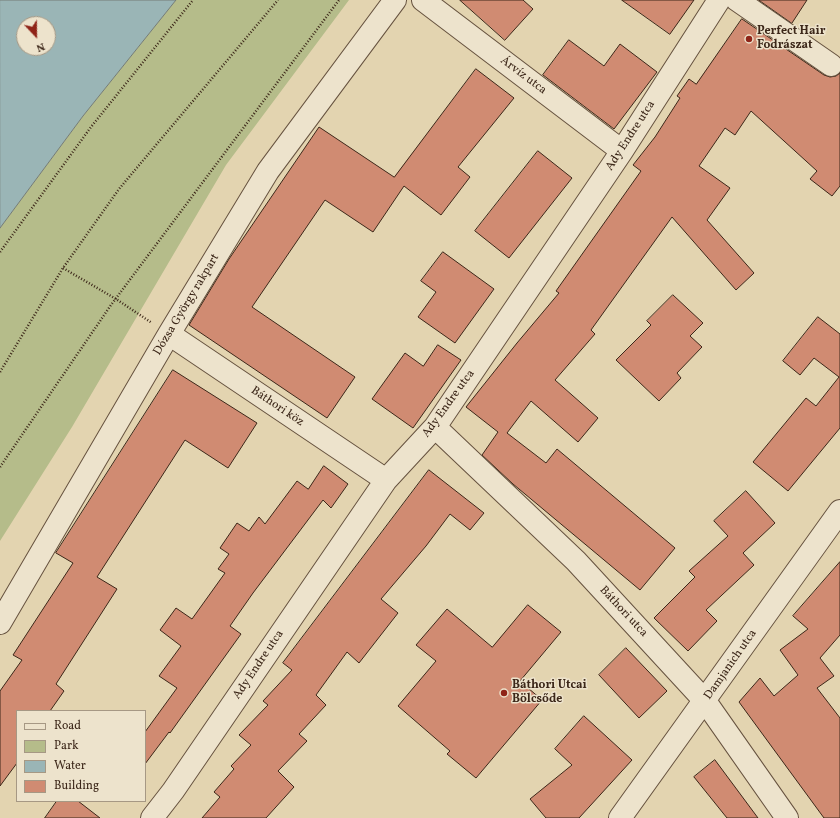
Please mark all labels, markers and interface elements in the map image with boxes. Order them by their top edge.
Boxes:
north arrow [16,16,56,56]
place label: Perfect Hair Fodrászat [757,25,825,53]
marker: Perfect Hair Fodrászat [744,34,754,44]
text: N [34,38,47,55]
street label: Árvíz utca [497,54,549,98]
street label: Ady Endre utca [603,98,659,174]
street label: Dózsa György rakpart [151,252,223,358]
street label: Ady Endre utca [420,367,478,441]
street label: Báthori köz [248,384,306,430]
street label: Báthori utca [596,584,650,640]
street label: Damjanich utca [701,627,761,703]
street label: Ady Endre utca [231,628,287,702]
place label: Báthori Utcai Bölcsőde [512,679,587,707]
marker: Báthori Utcai Bölcsőde [499,688,509,698]
legend [16,710,146,802]
text: Road [54,718,81,734]
text: Park [54,738,79,754]
text: Water [54,758,86,774]
text: Building [54,778,99,794]

